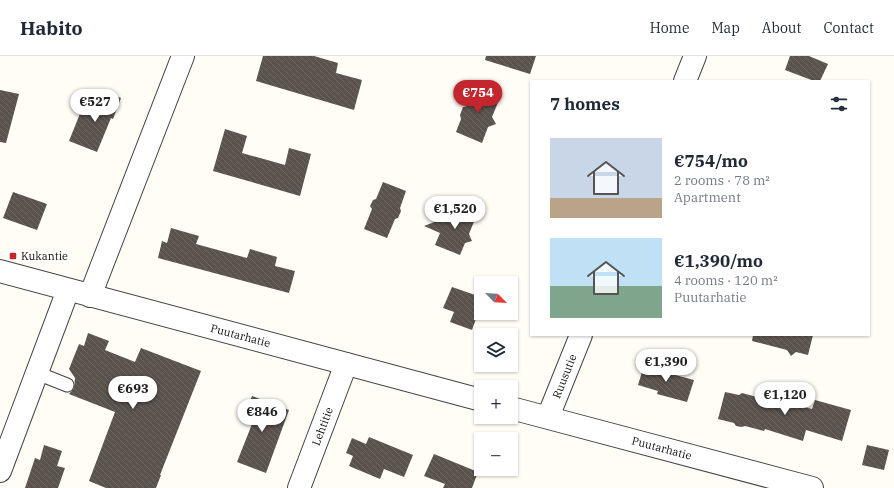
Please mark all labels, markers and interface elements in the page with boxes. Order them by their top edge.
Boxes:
text: Habito [20,16,83,40]
text: Home [650,19,689,37]
text: Map [711,19,740,37]
text: About [762,19,801,37]
text: Contact [823,19,874,37]
pin: €754 [454,80,502,114]
text: €754 [462,84,494,101]
pin: €527 [71,89,119,123]
text: €527 [79,93,111,110]
text: 7 homes [550,93,620,115]
icon: filters [828,93,850,115]
text: €754/mo [674,150,748,172]
icon: home [582,154,630,202]
text: 2 rooms · 78 m² [674,172,770,189]
text: Apartment [674,189,741,206]
pin: €1,520 [422,196,488,230]
text: €1,520 [434,200,476,217]
place label: Kukantie [21,249,68,263]
text: €1,390/mo [674,250,763,272]
marker: Kukantie [8,251,18,261]
icon: home [582,254,630,302]
text: 4 rooms · 120 m² [674,272,778,289]
north arrow [474,276,518,320]
map controls [474,276,518,476]
text: Puutarhatie [674,289,746,306]
street label: Puutarhatie [209,321,272,350]
button: layers [474,328,518,372]
pin: €1,390 [633,349,699,383]
street label: Ruusutie [549,352,580,400]
text: €1,390 [645,353,687,370]
pin: €693 [109,376,157,410]
text: €693 [117,380,149,397]
button: + [474,380,518,424]
pin: €1,120 [752,382,818,416]
text: €1,120 [764,386,806,403]
pin: €846 [238,399,286,433]
text: €846 [246,403,278,420]
street label: Lehtitie [309,405,336,447]
button: − [474,432,518,476]
street label: Puutarhatie [630,433,693,463]

